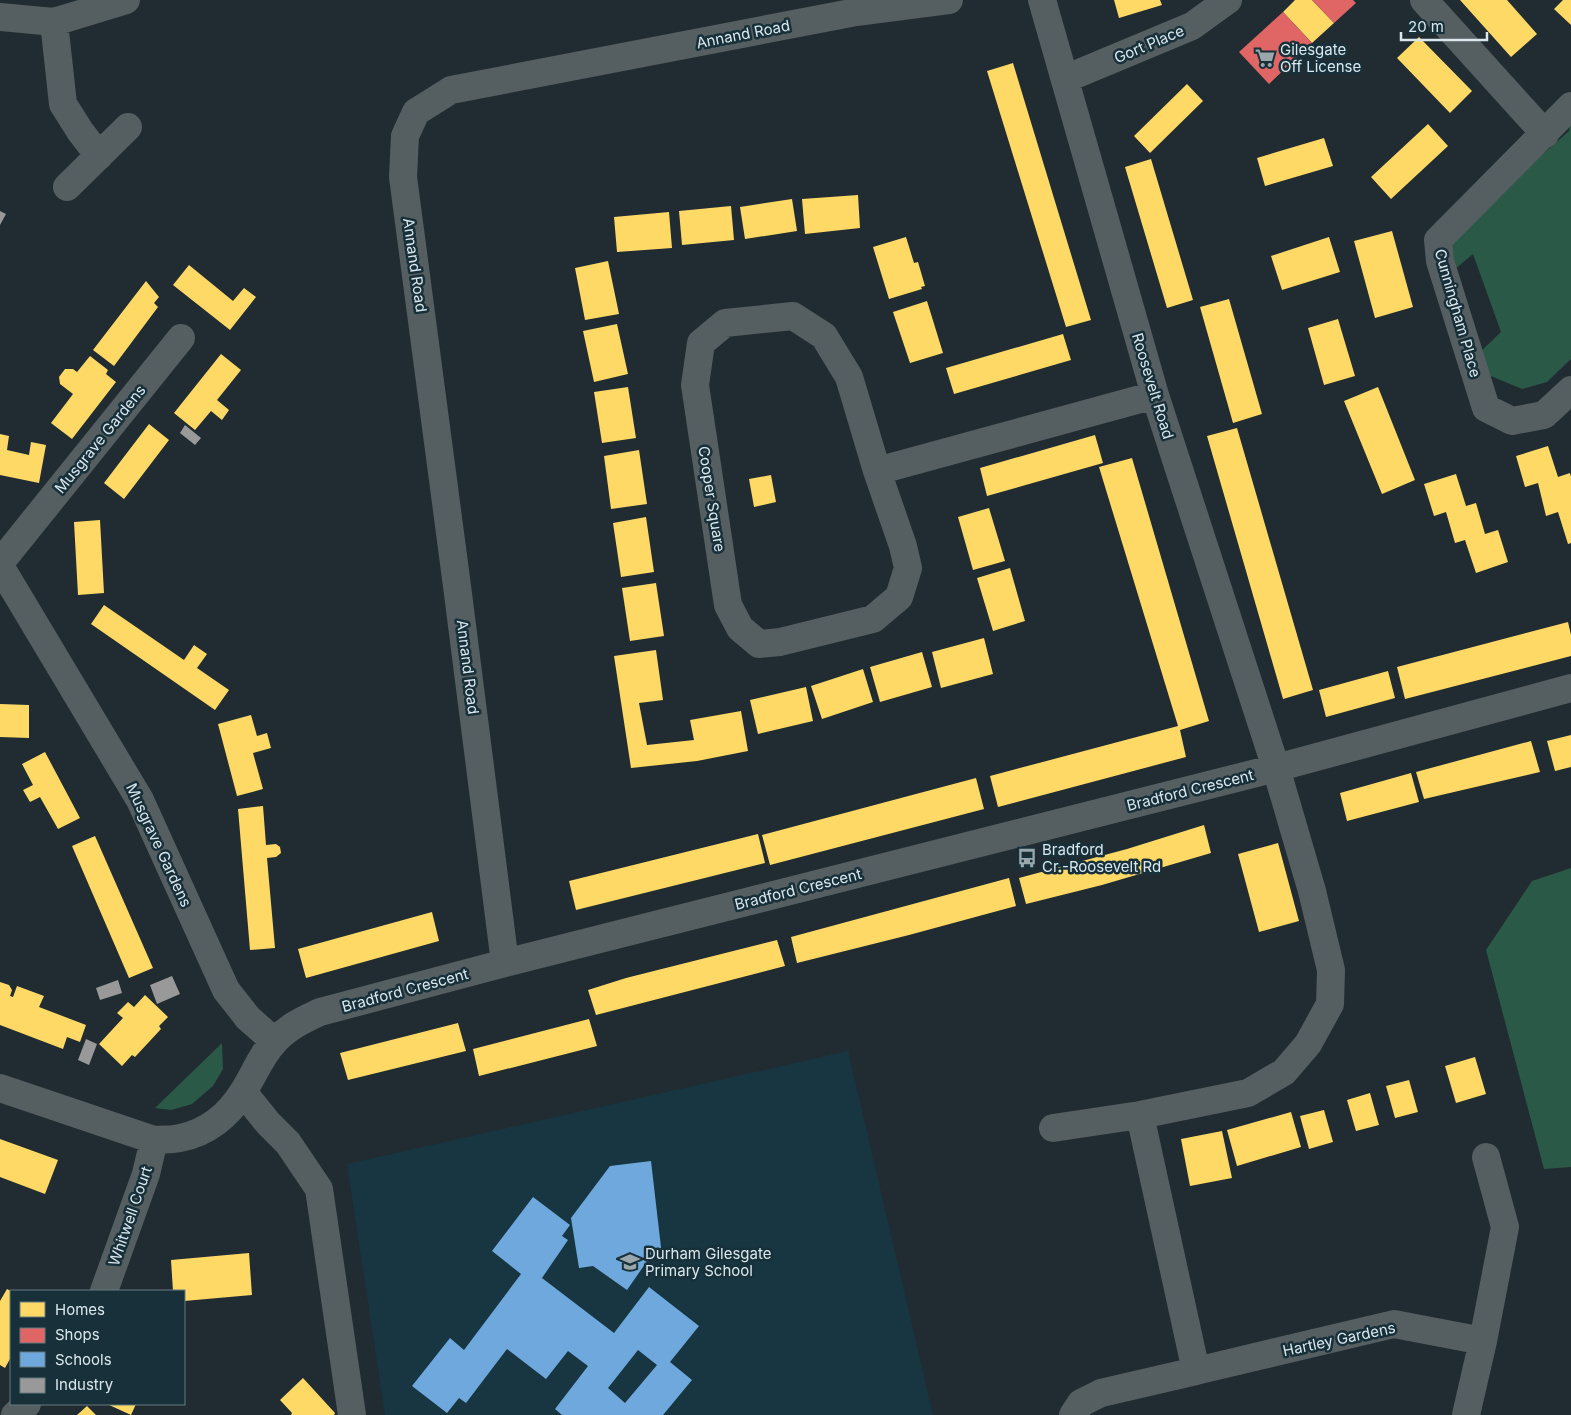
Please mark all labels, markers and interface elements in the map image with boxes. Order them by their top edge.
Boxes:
scale bar [1401,10,1487,42]
street label: Annand Road [695,16,791,52]
text: 20 m [1408,17,1444,36]
street label: Gort Place [1111,21,1187,67]
place label: Gilesgate Off License [1280,40,1361,76]
supermarket icon: Gilesgate Off License [1254,47,1276,69]
street label: Annand Road [399,217,431,313]
street label: Cunningham Place [1431,247,1485,379]
street label: Roosevelt Road [1128,331,1178,441]
street label: Musgrave Gardens [50,381,150,497]
street label: Cooper Square [694,445,730,553]
street label: Annand Road [453,619,483,715]
street label: Bradford Crescent [1125,765,1255,815]
street label: Musgrave Gardens [122,780,196,910]
place label: Bradford Cr.-Roosevelt Rd [1042,840,1161,876]
bus stop icon: Bradford Cr.-Roosevelt Rd [1016,847,1038,869]
street label: Bradford Crescent [733,864,863,914]
street label: Bradford Crescent [340,964,470,1016]
street label: Whitwell Court [104,1164,156,1268]
place label: Durham Gilesgate Primary School [645,1244,771,1280]
school or university icon: Durham Gilesgate Primary School [619,1251,641,1273]
legend [10,1290,185,1405]
text: Homes [55,1300,105,1319]
street label: Hartley Gardens [1281,1318,1397,1360]
text: Shops [55,1325,100,1344]
text: Schools [55,1350,112,1369]
text: Industry [55,1375,114,1394]

